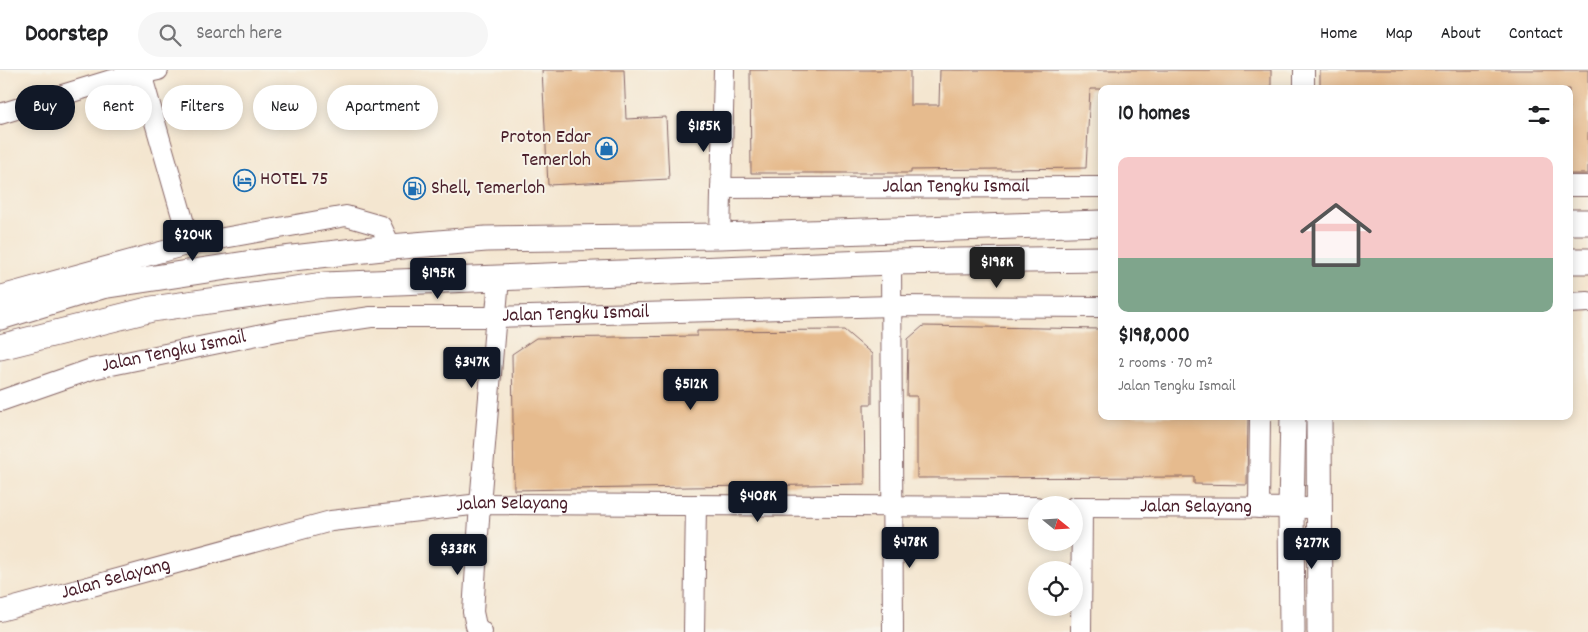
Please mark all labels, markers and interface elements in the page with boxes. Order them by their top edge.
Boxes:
search box [138,12,488,57]
text: Doorstep [25,18,108,52]
icon: search [156,21,184,49]
text: Search here [196,21,282,48]
text: Home [1320,22,1357,47]
text: Map [1385,22,1413,47]
text: About [1441,22,1481,47]
text: Contact [1509,22,1563,47]
chip: Buy [15,85,75,130]
chip: Rent [85,85,152,130]
chip: Filters [162,85,243,130]
chip: New [253,85,317,130]
chip: Apartment [327,85,438,130]
text: 10 homes [1118,100,1190,130]
icon: filters [1525,101,1553,129]
pin: $185K [669,111,739,153]
text: $185K [688,115,720,138]
place label: Proton Edar Temerloh [500,124,592,175]
shop icon: Proton Edar Temerloh [595,137,619,161]
place label: HOTEL 75 [260,166,328,194]
hotel icon: HOTEL 75 [232,168,256,192]
street label: Jalan Tengku Ismail [882,173,1030,202]
place label: Shell, Temerloh [431,175,545,203]
fuel station icon: Shell, Temerloh [403,177,427,201]
icon: home [1291,190,1381,280]
pin: $204K [158,220,228,262]
text: $204K [174,224,212,247]
pin: $198K [962,246,1032,289]
text: $198K [981,251,1013,274]
pin: $195K [403,258,473,300]
text: $195K [421,262,455,285]
street label: Jalan Tengku Ismail [502,299,650,331]
text: $198,000 [1118,322,1190,352]
street label: Jalan Tengku Ismail [99,324,249,381]
pin: $347K [437,346,507,389]
text: $347K [454,351,490,374]
text: 2 rooms · 70 m² [1118,352,1213,375]
pin: $512K [656,368,726,411]
text: $512K [674,373,708,396]
text: Jalan Tengku Ismail [1118,375,1236,398]
pin: $408K [723,480,793,523]
text: $408K [739,485,777,508]
street label: Jalan Selayang [455,490,568,521]
street label: Jalan Selayang [1140,493,1252,522]
north arrow [1028,496,1082,551]
map controls [1028,496,1083,616]
pin: $478K [875,526,945,569]
pin: $277K [1277,528,1347,570]
text: $478K [893,531,927,554]
text: $277K [1295,532,1329,555]
pin: $338K [423,534,493,576]
text: $338K [440,538,476,561]
street label: Jalan Selayang [58,551,173,608]
button: locate [1028,561,1083,616]

